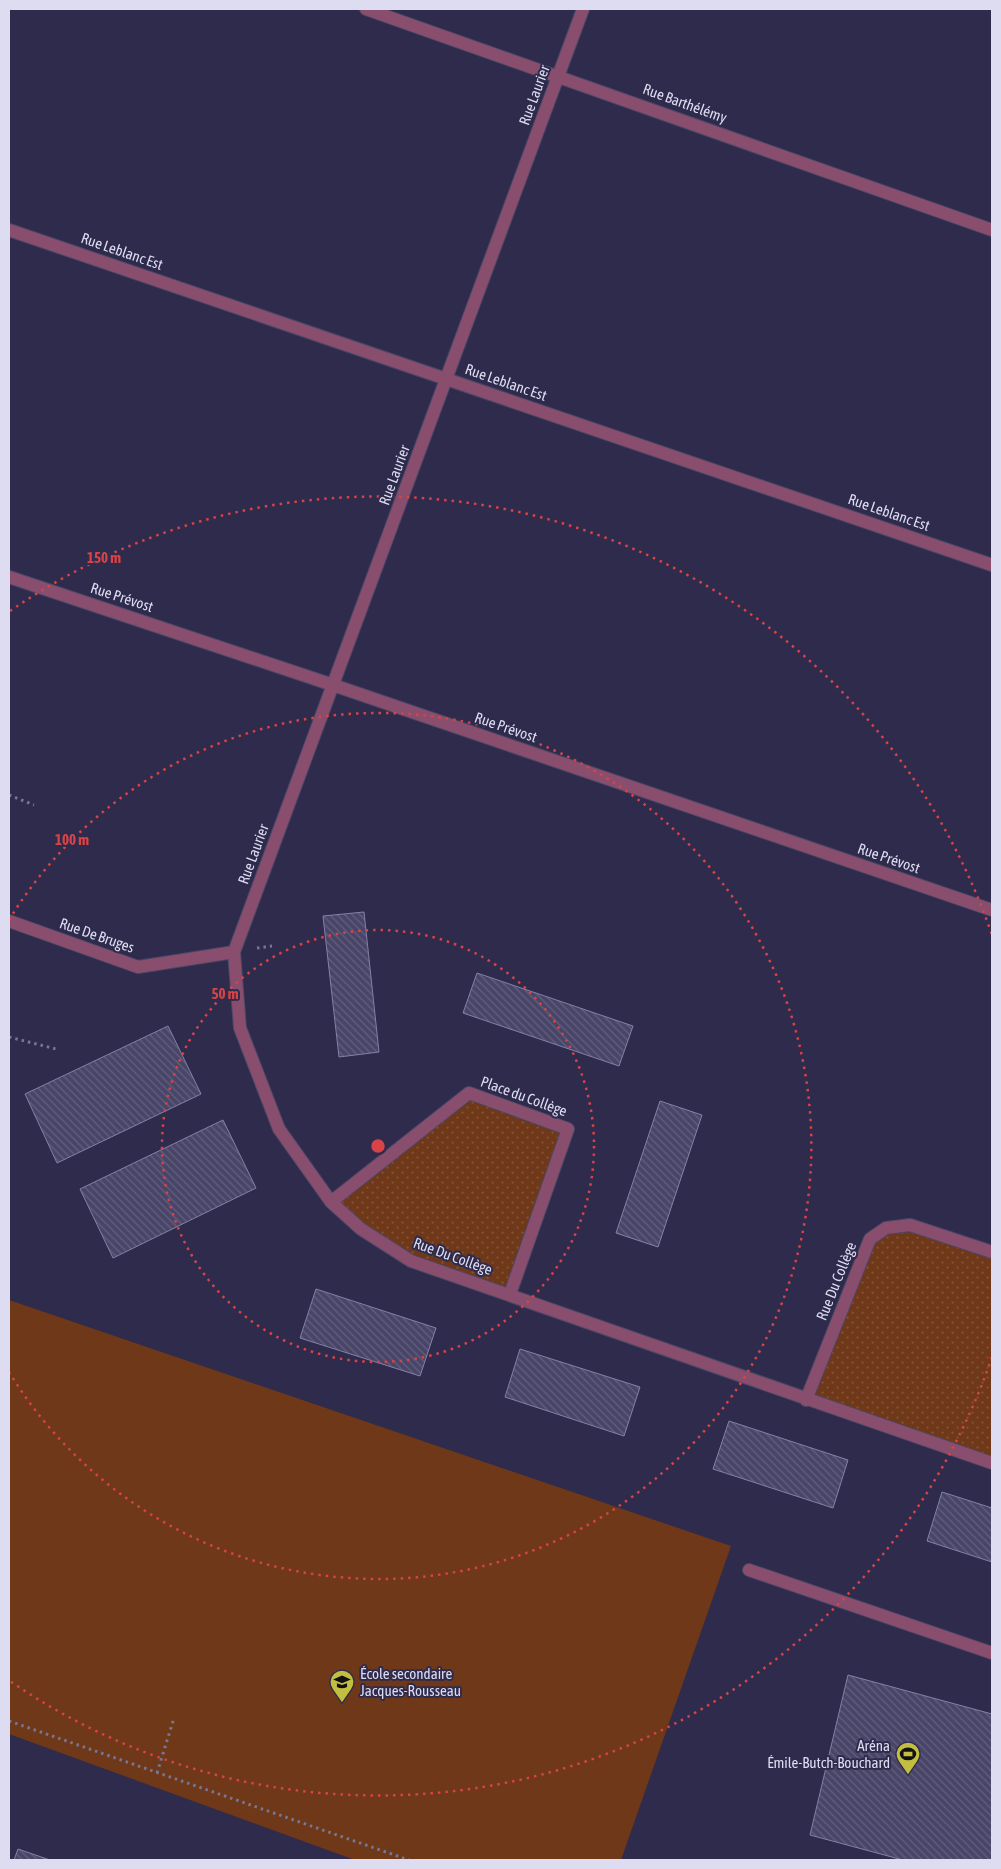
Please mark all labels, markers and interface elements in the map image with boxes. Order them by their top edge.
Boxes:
street label: Rue Laurier [515,62,553,127]
street label: Rue Barthélémy [641,80,729,126]
street label: Rue Leblanc Est [79,229,165,273]
street label: Rue Leblanc Est [463,360,549,404]
street label: Rue Laurier [375,442,413,507]
street label: Rue Leblanc Est [846,490,932,534]
text: 150 m [87,549,121,566]
street label: Rue Prévost [89,579,155,615]
street label: Rue Prévost [473,708,539,746]
street label: Rue Laurier [234,821,272,886]
text: 100 m [55,831,89,848]
street label: Rue Prévost [856,839,922,877]
street label: Rue De Bruges [57,914,137,956]
text: 50 m [212,985,239,1002]
street label: Place du Collège [479,1073,570,1120]
centre of rings [369,1137,387,1155]
street label: Rue Du Collège [411,1234,495,1278]
street label: Rue Du Collège [813,1239,859,1323]
place label: École secondaire Jacques-Rousseau [360,1665,461,1699]
school or university icon: École secondaire Jacques-Rousseau [329,1669,355,1703]
place label: Aréna Émile-Butch-Bouchard [767,1737,890,1771]
sports icon: Aréna Émile-Butch-Bouchard [895,1741,921,1775]

